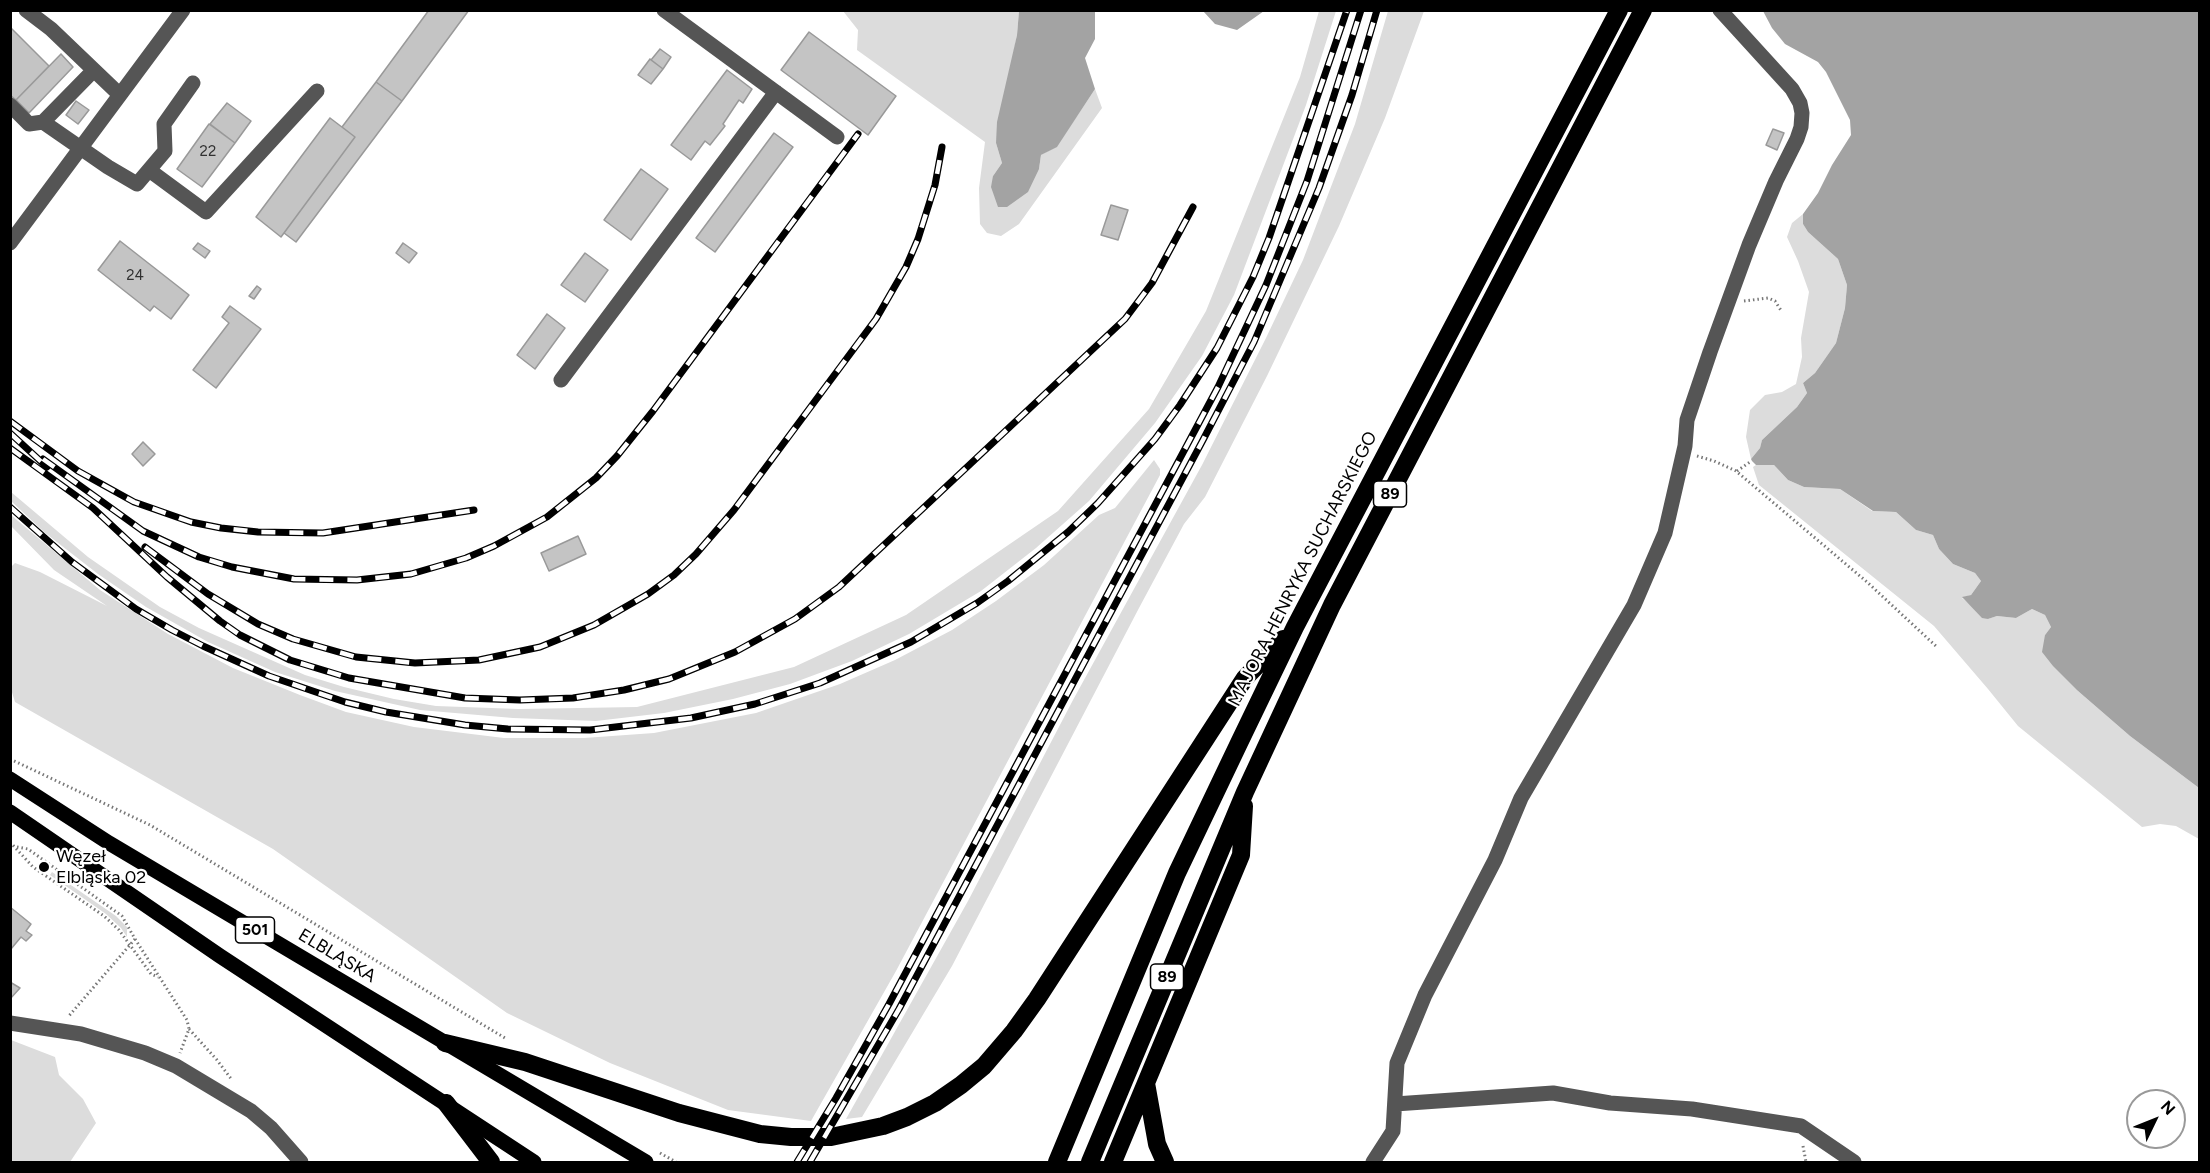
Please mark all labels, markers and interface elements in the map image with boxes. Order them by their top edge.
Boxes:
house number: 22 [200,143,216,161]
house number: 24 [126,267,144,285]
street label: MAJORA HENRYKA SUCHARSKIEGO [1224,428,1382,710]
road number: 89 [1374,481,1406,507]
place label: Węzeł Elbląska 02 [56,846,146,888]
marker: Węzeł Elbląska 02 [37,860,51,874]
road number: 501 [236,917,274,943]
street label: ELBLĄSKA [294,924,380,988]
road number: 89 [1150,964,1184,990]
north arrow [2126,1089,2186,1149]
text: N [2157,1097,2179,1119]

